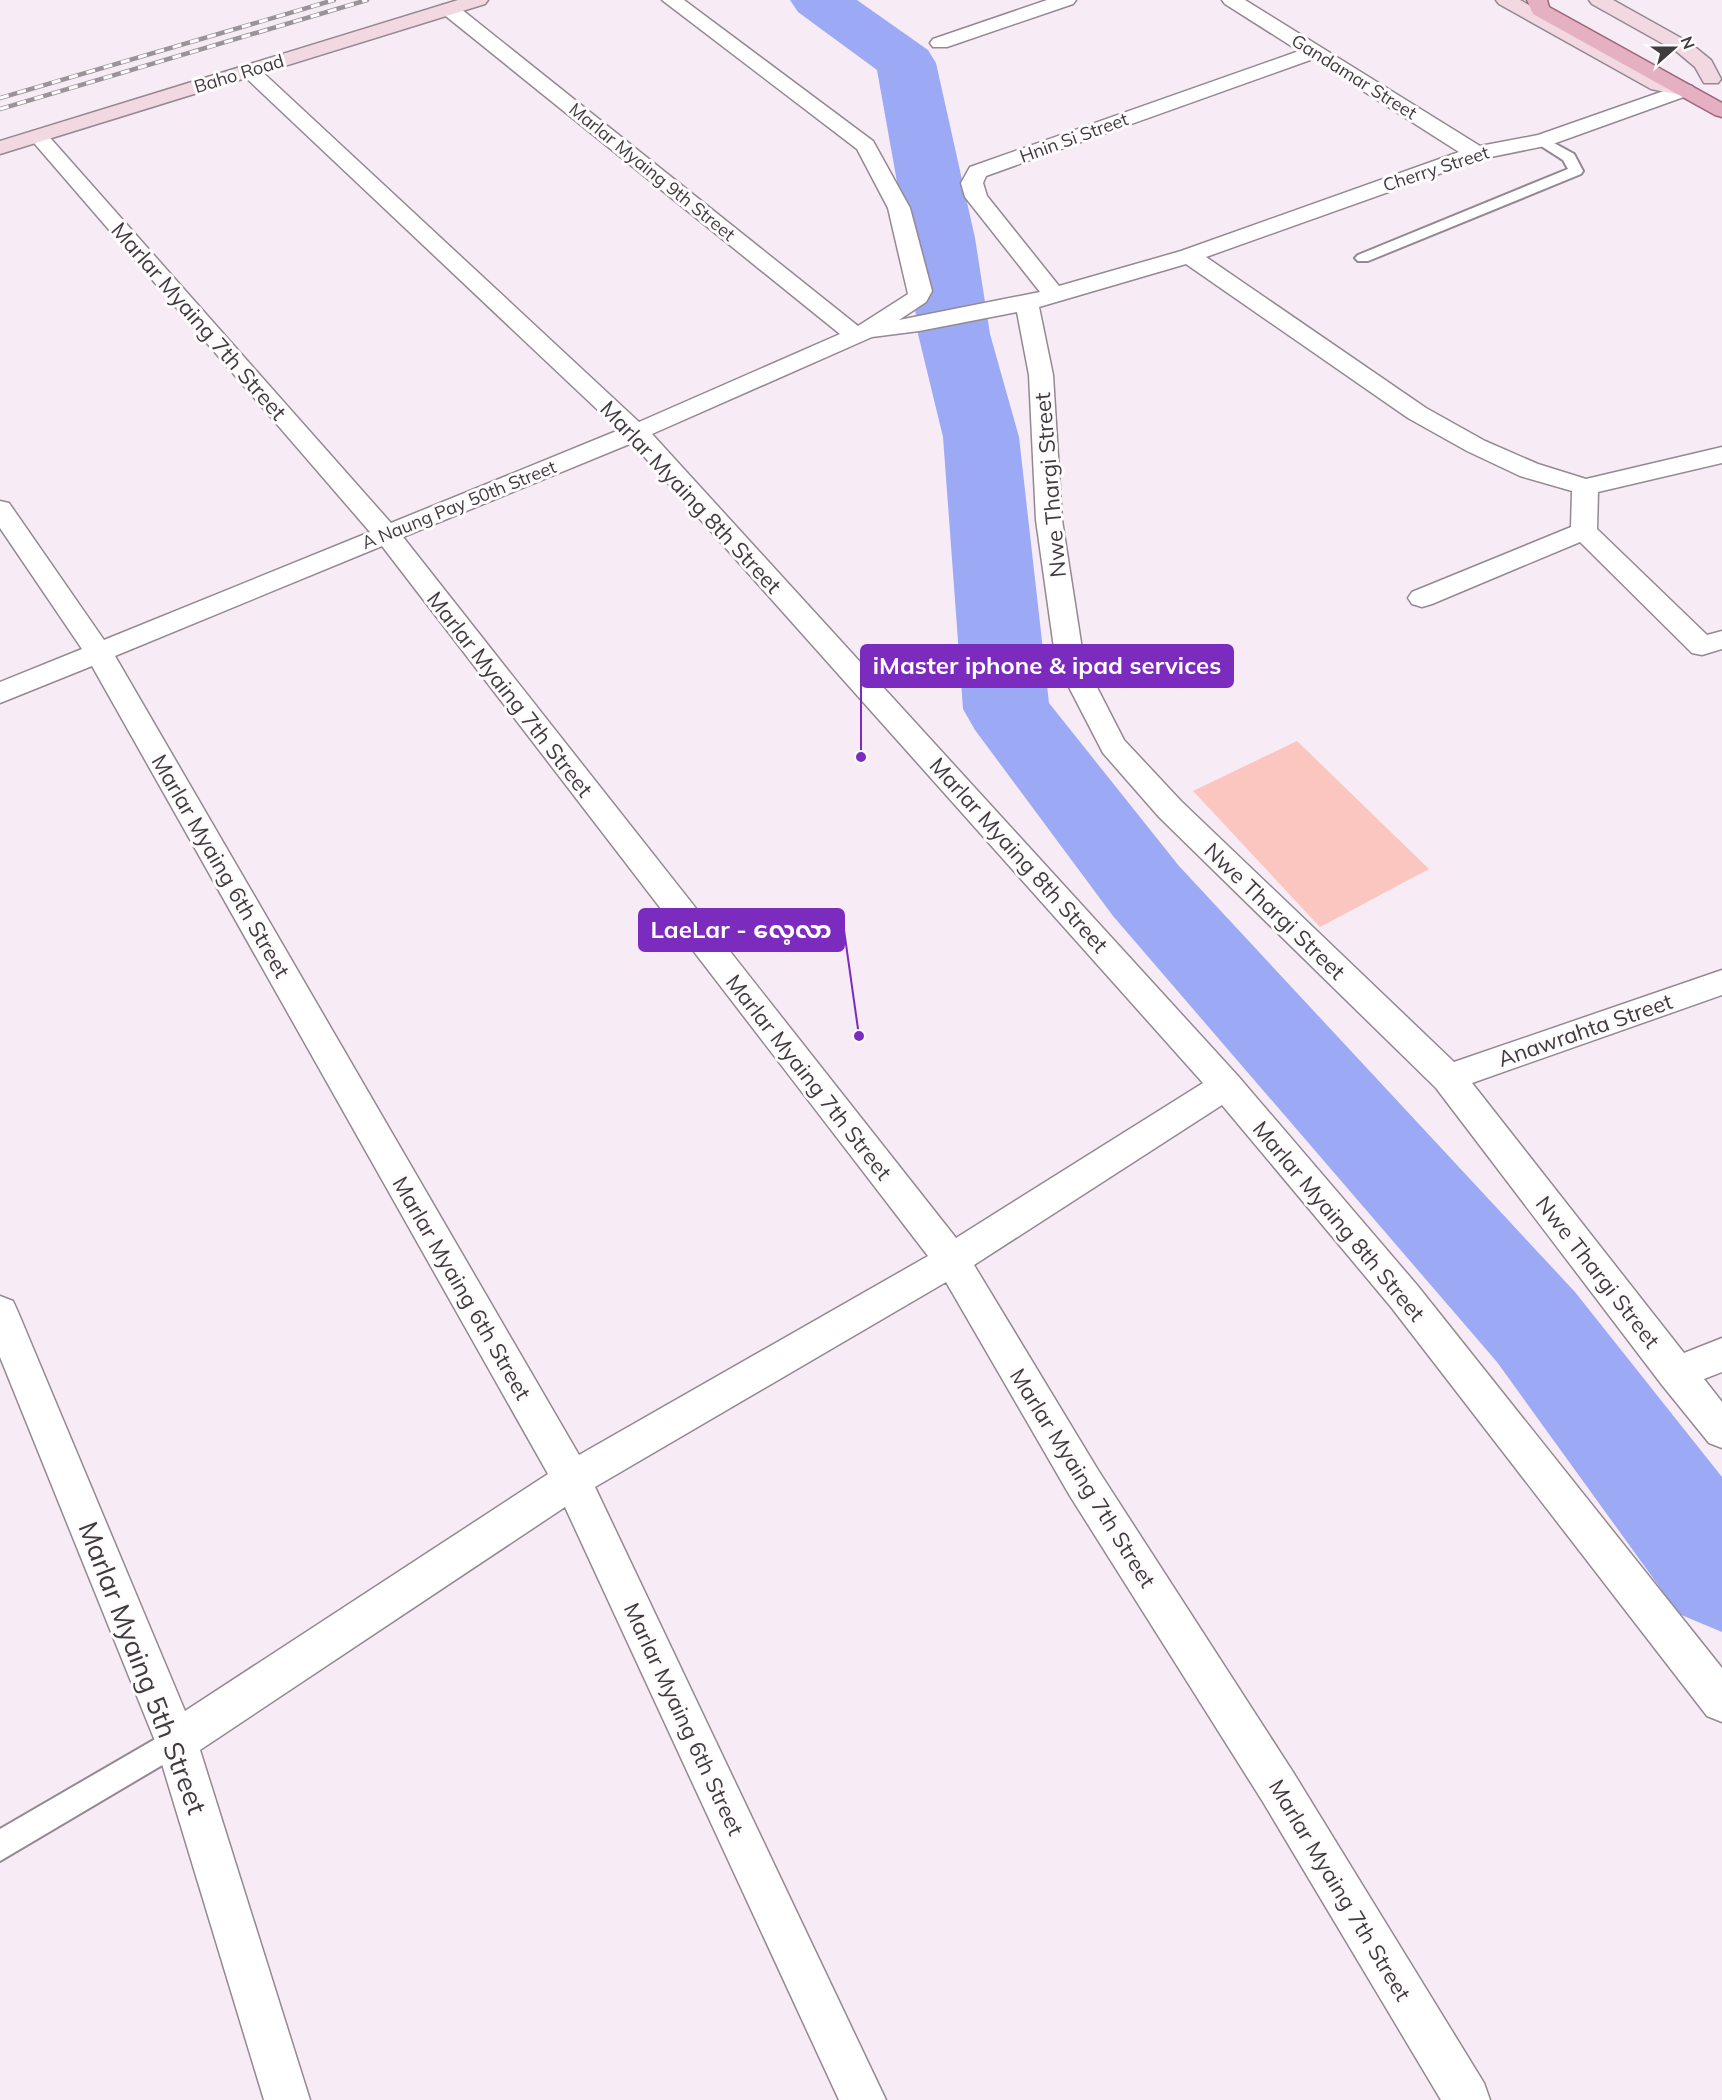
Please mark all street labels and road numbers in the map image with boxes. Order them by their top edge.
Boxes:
street label: Gandamar Street [1287,29,1421,124]
street label: Baho Road [191,49,287,98]
street label: Marlar Myaing 9th Street [565,97,740,246]
street label: Hnin Si Street [1016,107,1131,168]
street label: Cherry Street [1380,141,1492,197]
street label: Marlar Myaing 7th Street [105,216,293,426]
street label: Nwe Thargi Street [1028,391,1072,579]
street label: Marlar Myaing 8th Street [594,395,788,599]
street label: A Naung Pay 50th Street [358,455,559,554]
street label: Marlar Myaing 7th Street [421,586,599,803]
street label: Marlar Myaing 6th Street [146,749,297,983]
street label: Marlar Myaing 8th Street [924,752,1114,959]
street label: Nwe Thargi Street [1199,837,1352,986]
street label: Marlar Myaing 7th Street [720,969,898,1186]
street label: Anawrahta Street [1494,987,1676,1073]
street label: Marlar Myaing 8th Street [1247,1115,1431,1327]
street label: Marlar Myaing 6th Street [387,1171,538,1405]
street label: Nwe Thargi Street [1530,1190,1666,1354]
street label: Marlar Myaing 7th Street [1004,1363,1162,1593]
street label: Marlar Myaing 5th Street [71,1516,215,1819]
street label: Marlar Myaing 6th Street [618,1598,750,1840]
street label: Marlar Myaing 7th Street [1263,1774,1417,2006]

